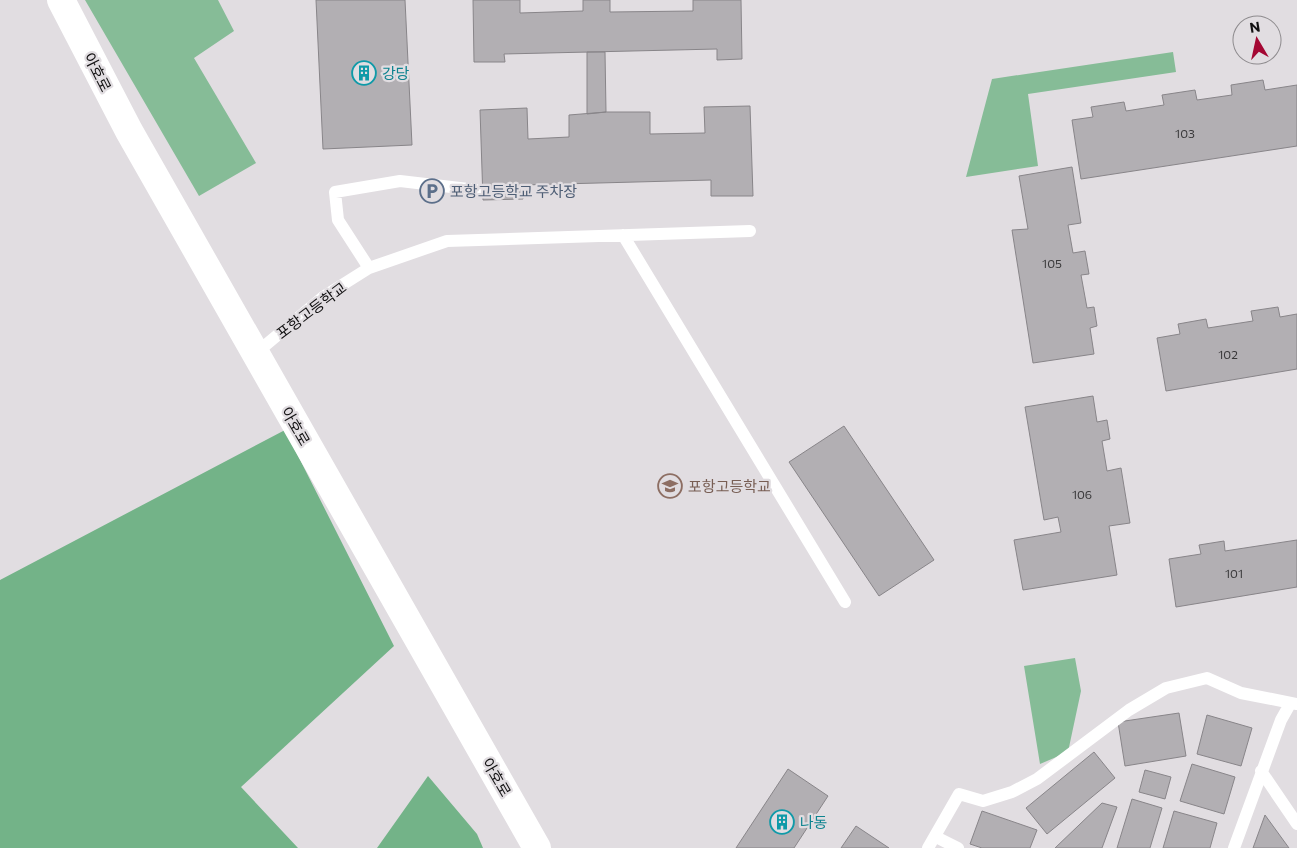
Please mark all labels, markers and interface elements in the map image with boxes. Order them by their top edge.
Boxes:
north arrow [1232,15,1282,65]
text: N [1248,17,1261,36]
street label: 아호로 [81,49,115,95]
building icon: 강당 [351,60,377,86]
place label: 강당 [382,64,410,82]
house number: 103 [1175,126,1195,140]
parking icon: 포항고등학교 주차장 [419,178,445,204]
place label: 포항고등학교 주차장 [450,182,577,200]
house number: 105 [1042,256,1062,270]
street label: 포항고등학교 [273,278,349,342]
house number: 102 [1218,347,1238,361]
street label: 아호로 [278,404,314,448]
school or university icon: 포항고등학교 [657,473,683,499]
place label: 포항고등학교 [688,477,771,495]
house number: 106 [1072,487,1092,501]
house number: 101 [1225,566,1243,580]
street label: 아호로 [479,755,515,799]
building icon: 나동 [769,809,795,835]
place label: 나동 [800,813,828,831]

